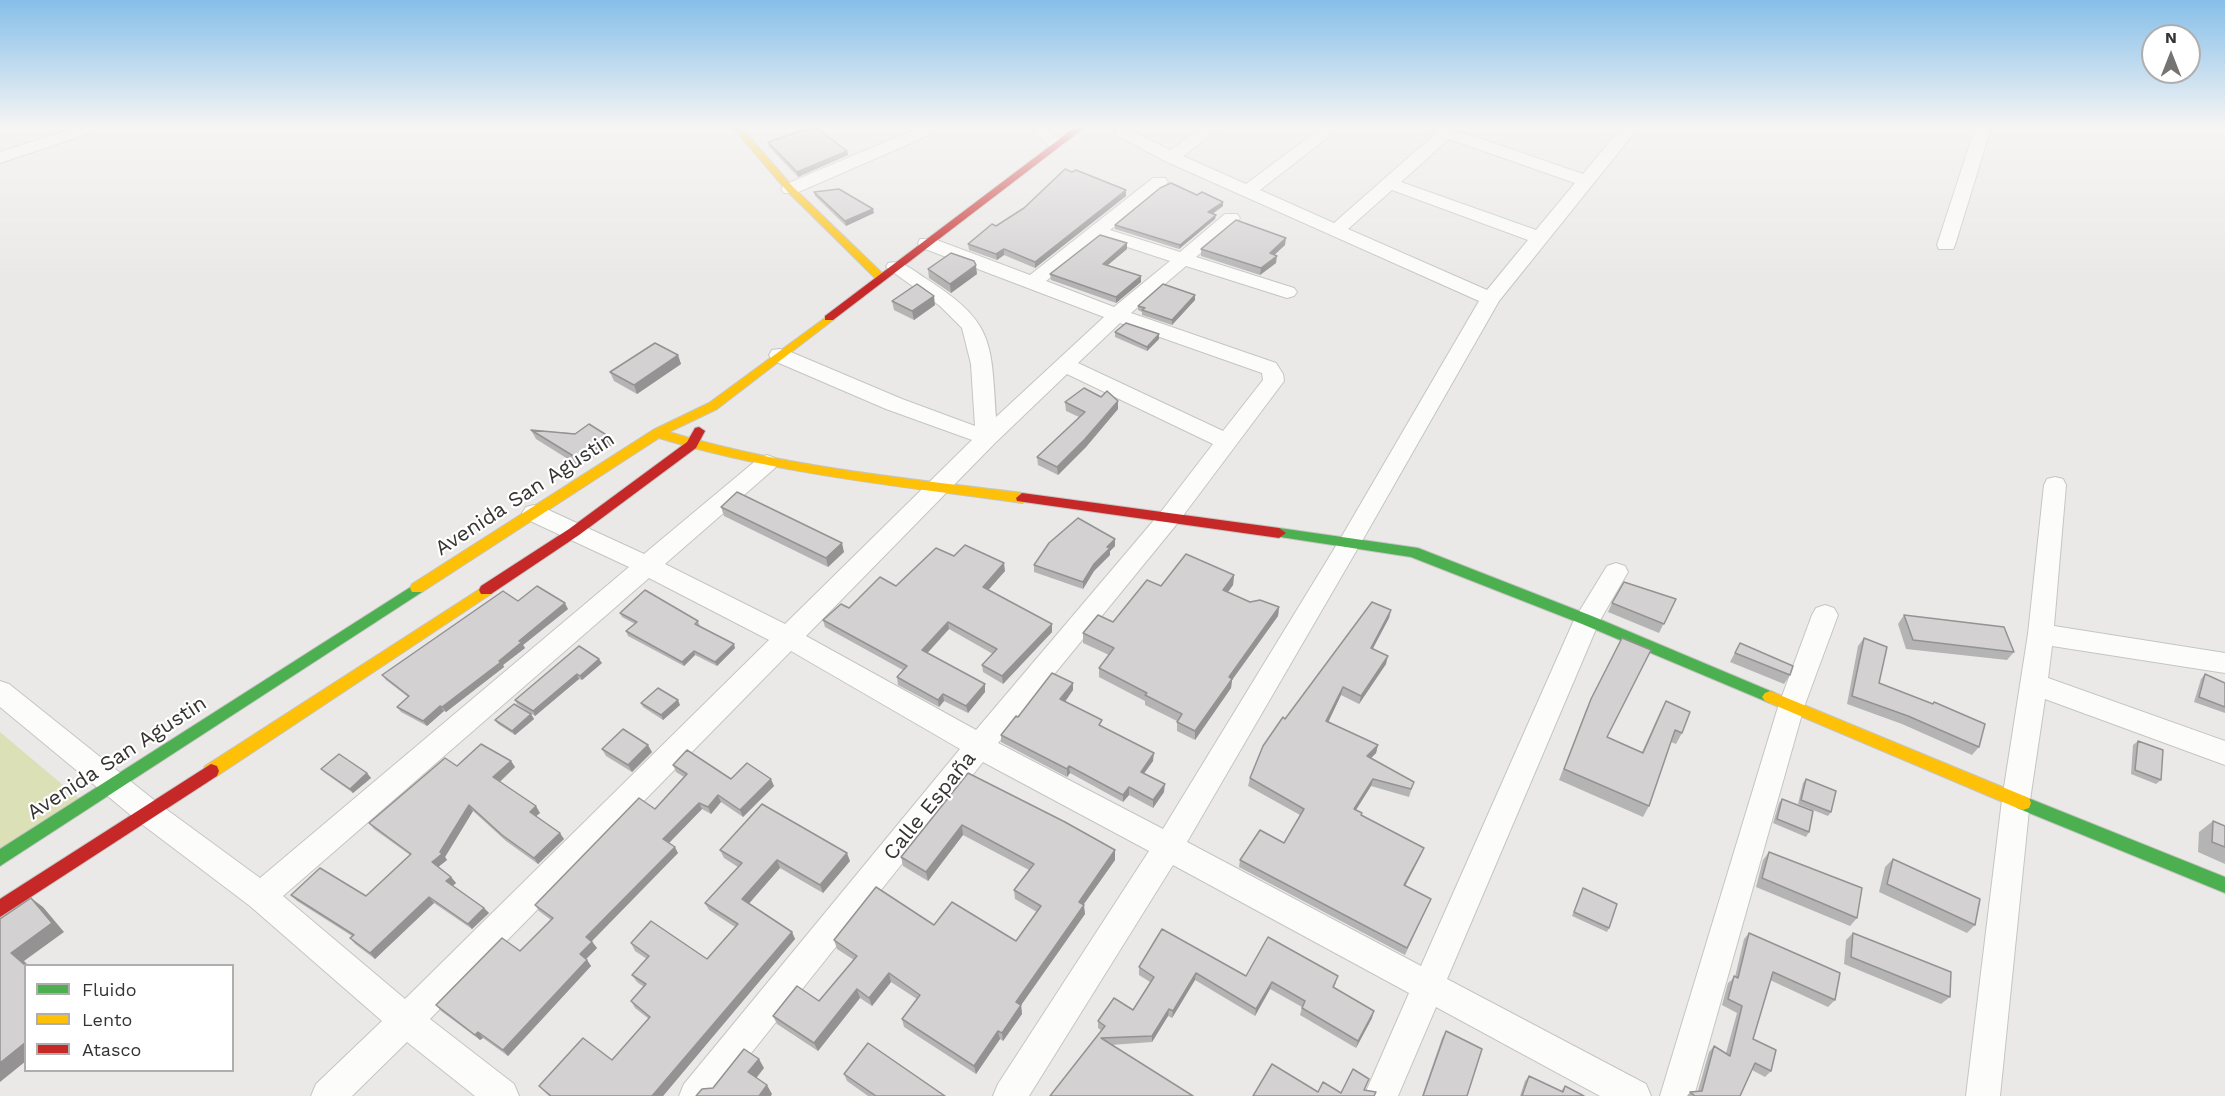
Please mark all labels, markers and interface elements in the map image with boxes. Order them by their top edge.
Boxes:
north arrow [2141,24,2201,84]
text: N [2165,28,2177,47]
street label: Avenida San Agustin [431,427,619,561]
street label: Avenida San Agustin [23,691,211,825]
street label: Calle España [878,746,982,866]
legend [24,964,234,1072]
text: Fluido [82,979,136,1000]
text: Lento [82,1009,132,1030]
text: Atasco [82,1039,141,1060]

